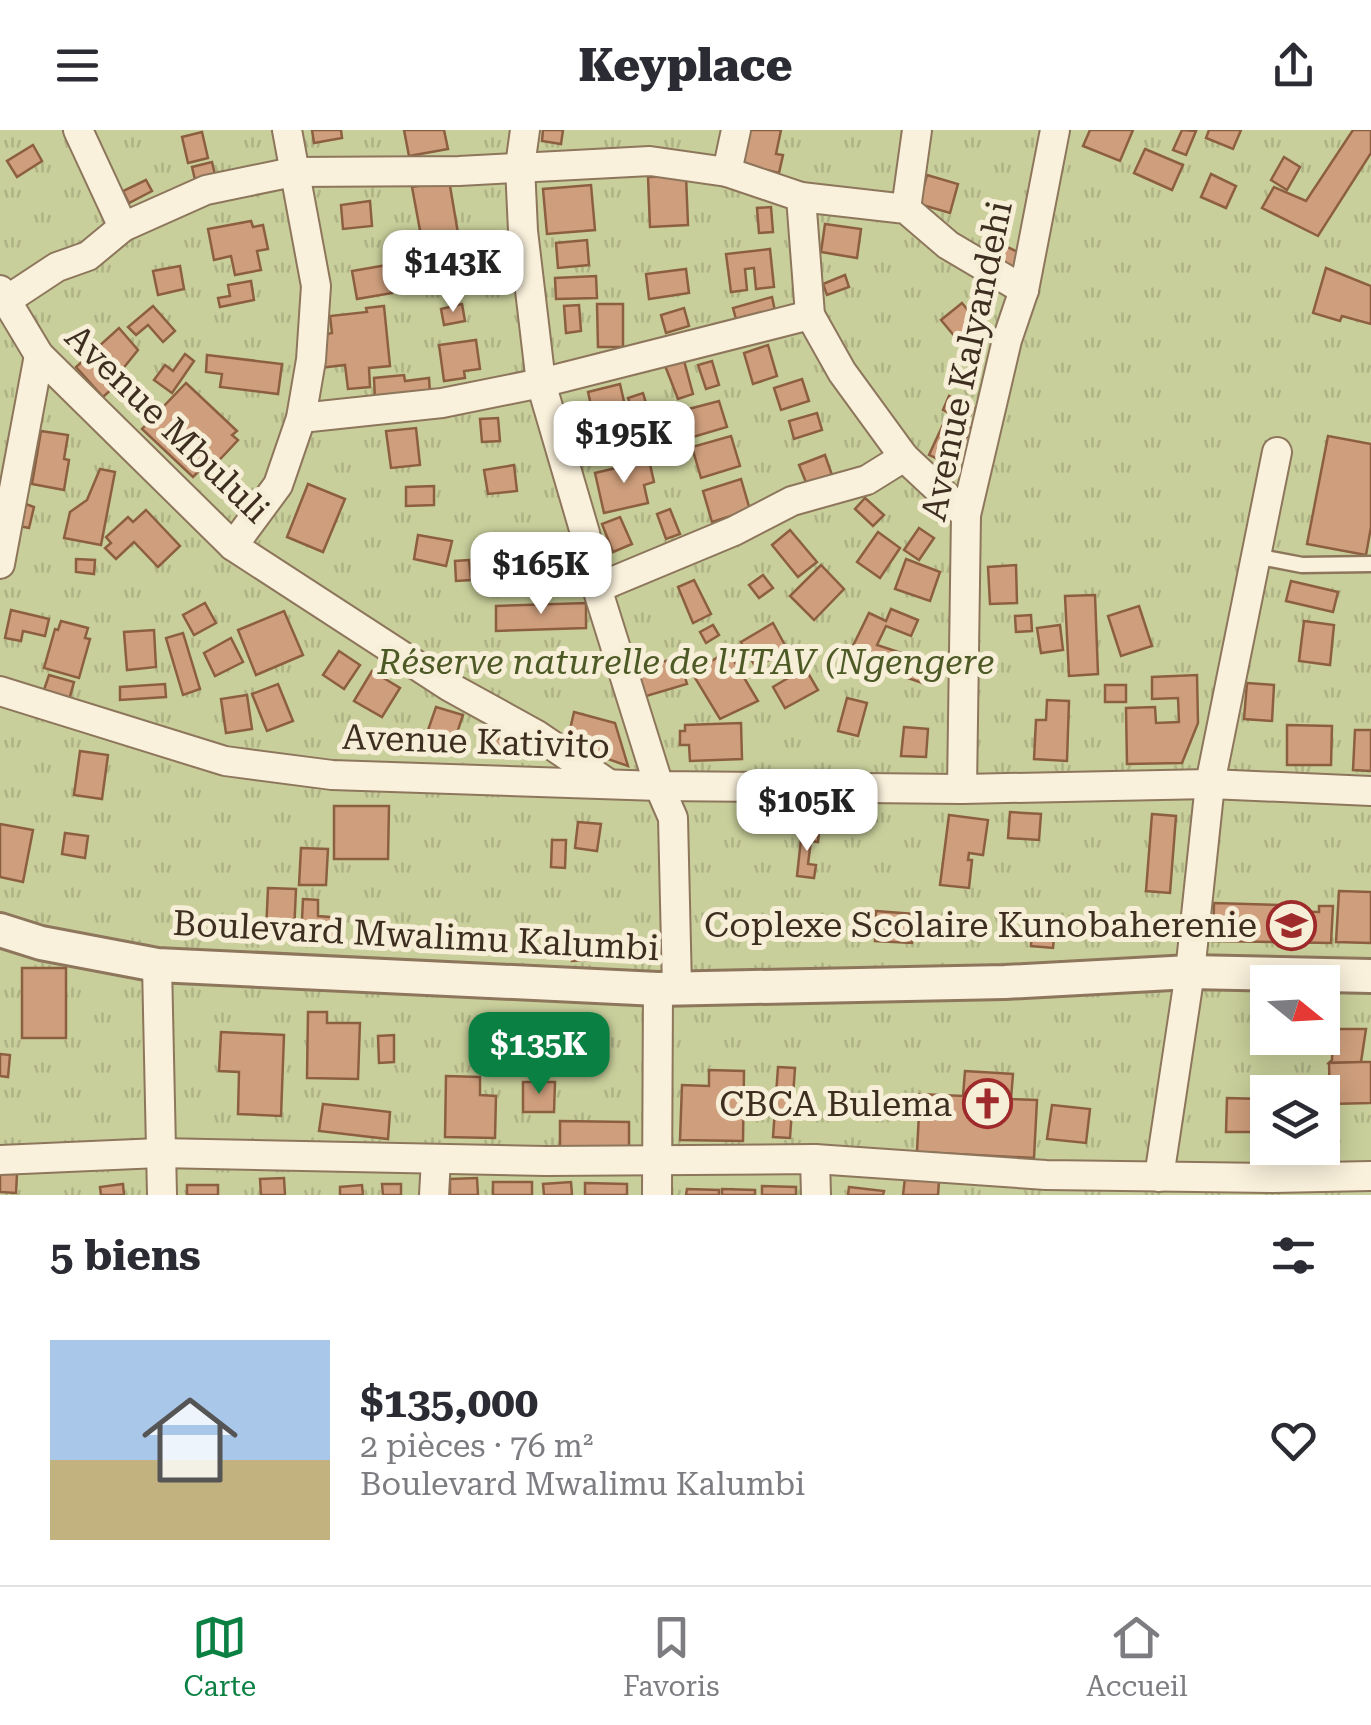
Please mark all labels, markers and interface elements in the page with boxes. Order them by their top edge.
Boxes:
icon: menu [50,38,105,93]
icon: share [1266,38,1321,93]
text: Keyplace [578,39,793,92]
street label: Avenue Kalyandehi [913,197,1021,525]
pin: $143K [383,230,523,315]
text: $143K [405,243,501,281]
street label: Avenue Mbululi [57,317,277,531]
pin: $195K [554,401,694,486]
text: $195K [576,414,672,452]
pin: $165K [471,532,611,617]
text: $165K [493,545,589,583]
park label: Réserve naturelle de l'ITAV (Ngengere [377,642,994,683]
street label: Avenue Kativito [341,717,611,767]
pin: $105K [737,769,877,854]
text: $105K [759,782,855,820]
school or university icon: Coplexe Scolaire Kunobaherenie [1266,899,1318,951]
street label: Boulevard Mwalimu Kalumbi [172,903,660,969]
place label: Coplexe Scolaire Kunobaherenie [704,905,1257,946]
north arrow [1250,965,1340,1055]
map controls [1250,965,1340,1165]
pin: $135K [469,1012,609,1097]
text: $135K [491,1025,587,1063]
button: layers [1250,1075,1340,1165]
church icon: CBCA Bulema [961,1078,1013,1130]
place label: CBCA Bulema [719,1084,952,1125]
icon: filters [1266,1228,1321,1283]
text: 5 biens [50,1231,201,1280]
text: $135,000 [360,1378,538,1427]
icon: home [130,1380,250,1500]
icon: heart [1266,1413,1321,1468]
text: 2 pièces · 76 m² [360,1427,593,1465]
text: Boulevard Mwalimu Kalumbi [360,1465,805,1503]
tab: Carte [183,1610,256,1703]
tab: Favoris [623,1610,720,1703]
tab: Accueil [1086,1610,1188,1703]

